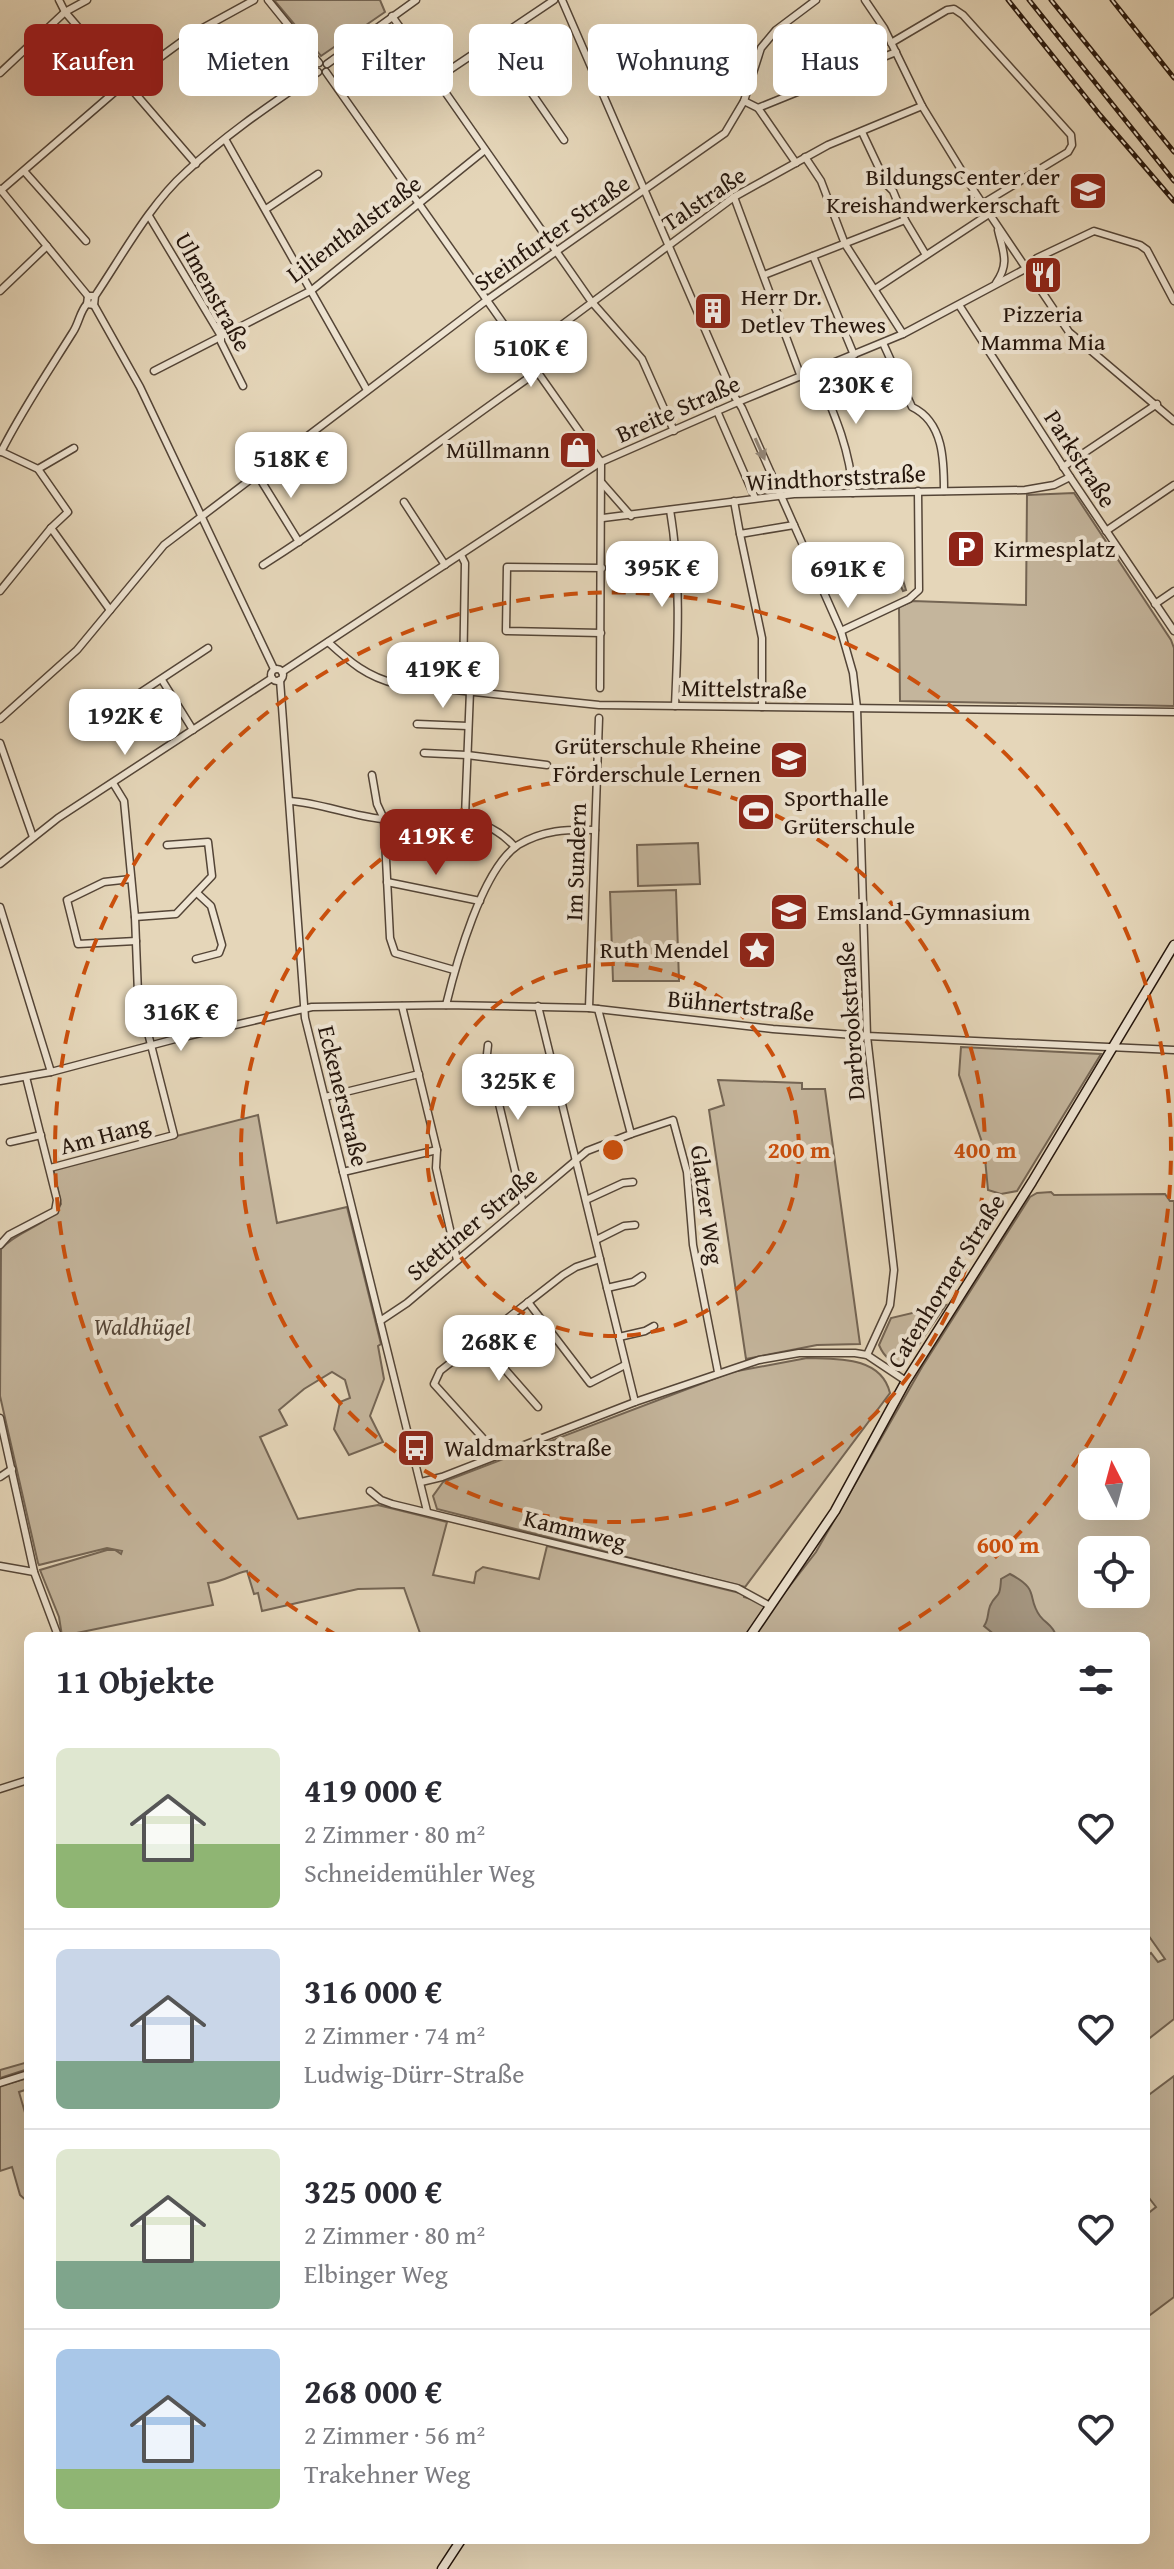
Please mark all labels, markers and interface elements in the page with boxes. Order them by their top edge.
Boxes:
chip: Kaufen [24,24,163,96]
chip: Mieten [179,24,318,96]
chip: Filter [334,24,453,96]
chip: Neu [469,24,572,96]
chip: Wohnung [588,24,757,96]
chip: Haus [773,24,887,96]
street label: Talstraße [655,158,753,240]
place label: BildungsCenter der Kreishandwerkerschaft [826,159,1061,222]
street label: Lilienthalstraße [279,166,429,291]
street label: Steinfurter Straße [466,166,637,300]
school or university icon: BildungsCenter der Kreishandwerkerschaft [1067,170,1109,212]
street label: Ulmenstraße [166,226,261,358]
restaurant icon: Pizzeria Mamma Mia [1022,254,1064,296]
place label: Herr Dr. Detlev Thewes [741,279,886,342]
building icon: Herr Dr. Detlev Thewes [692,290,734,332]
place label: Pizzeria Mamma Mia [981,296,1106,359]
pin: 510K € [466,321,596,389]
text: 510K € [493,327,569,366]
pin: 230K € [791,358,921,426]
text: 230K € [818,364,894,403]
street label: Breite Straße [610,366,746,452]
street label: Parkstraße [1036,403,1125,515]
shop icon: Müllmann [557,429,599,471]
pin: 518K € [226,432,356,500]
place label: Müllmann [446,432,551,467]
one-way arrow [753,437,767,460]
text: 518K € [253,438,329,477]
street label: Windthorststraße [745,455,927,500]
parking icon: Kirmesplatz [945,528,987,570]
place label: Kirmesplatz [994,531,1115,566]
pin: 395K € [597,541,727,609]
pin: 691K € [783,542,913,610]
text: 395K € [624,547,700,586]
text: 691K € [810,548,886,587]
pin: 419K € [378,642,508,710]
text: 419K € [405,648,481,687]
street label: Mittelstraße [681,670,807,707]
pin: 192K € [60,689,190,757]
text: 192K € [87,695,163,734]
place label: Grüterschule Rheine Förderschule Lernen [553,728,762,791]
school or university icon: Grüterschule Rheine Förderschule Lernen [768,739,810,781]
place label: Sporthalle Grüterschule [784,780,915,843]
sports icon: Sporthalle Grüterschule [735,791,777,833]
street label: Im Sundern [556,802,595,922]
pin: 419K € [371,809,501,877]
text: 419K € [398,815,474,854]
school or university icon: Emsland-Gymnasium [768,891,810,933]
place label: Emsland-Gymnasium [817,894,1031,929]
place icon: Ruth Mendel [736,929,778,971]
place label: Ruth Mendel [600,932,729,967]
street label: Darbrookstraße [828,941,873,1101]
street label: Bühnertstraße [666,980,816,1031]
pin: 316K € [116,985,246,1053]
text: 316K € [143,991,219,1030]
street label: Eckenerstraße [309,1022,378,1170]
pin: 325K € [453,1054,583,1122]
text: 325K € [480,1060,556,1099]
street label: Am Hang [56,1106,154,1163]
text: 200 m [767,1132,831,1167]
text: 400 m [953,1132,1017,1167]
centre of rings [599,1136,627,1164]
street label: Glatzer Weg [682,1143,733,1267]
street label: Stettiner Straße [399,1158,545,1289]
street label: Catenhorner Straße [878,1187,1013,1375]
park label: Waldhügel [93,1309,191,1344]
pin: 268K € [434,1315,564,1383]
text: 268K € [461,1321,537,1360]
bus stop icon: Waldmarkstraße [395,1427,437,1469]
place label: Waldmarkstraße [444,1430,612,1465]
north arrow [1078,1448,1150,1520]
map controls [1078,1448,1150,1608]
street label: Kammweg [520,1500,630,1559]
text: 600 m [976,1527,1040,1562]
button: locate [1078,1536,1150,1608]
text: 11 Objekte [56,1656,214,1705]
icon: filters [1074,1658,1118,1702]
text: 419 000 € [304,1765,442,1814]
icon: home [120,1780,216,1876]
icon: heart [1074,1806,1118,1850]
text: 2 Zimmer · 80 m² [304,1814,485,1853]
text: Schneidemühler Weg [304,1853,535,1892]
text: 316 000 € [304,1966,442,2015]
icon: home [120,1981,216,2077]
icon: heart [1074,2007,1118,2051]
text: 2 Zimmer · 74 m² [304,2015,485,2054]
text: Ludwig-Dürr-Straße [304,2054,525,2093]
text: 325 000 € [304,2166,442,2215]
icon: home [120,2181,216,2277]
icon: heart [1074,2207,1118,2251]
text: 2 Zimmer · 80 m² [304,2215,485,2254]
text: Elbinger Weg [304,2254,448,2293]
text: 268 000 € [304,2366,442,2415]
icon: home [120,2381,216,2477]
icon: heart [1074,2407,1118,2451]
text: 2 Zimmer · 56 m² [304,2415,485,2454]
text: Trakehner Weg [304,2454,470,2493]

